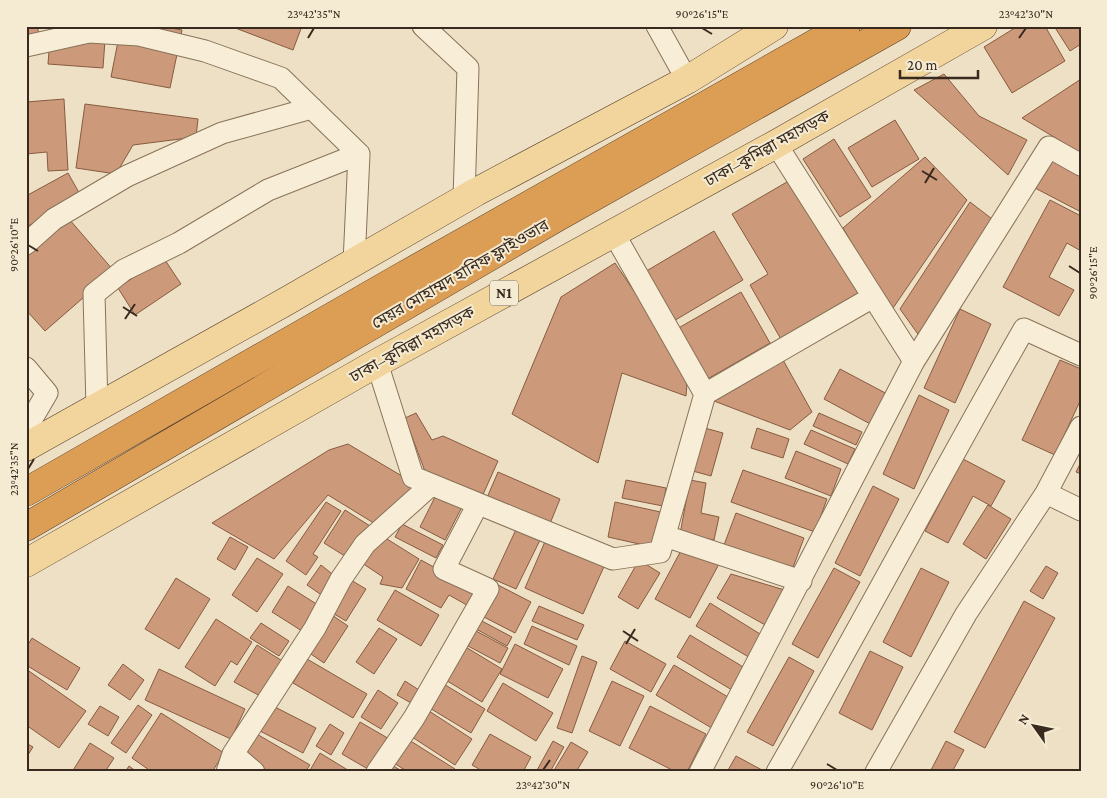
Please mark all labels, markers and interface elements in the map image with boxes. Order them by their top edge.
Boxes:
text: 23°42'35"N [287,7,341,21]
text: 90°26'15"E [676,7,729,21]
text: 23°42'30"N [999,7,1053,21]
scale bar [900,48,977,80]
text: 20 m [907,57,938,73]
street label: ঢাকা–কুমিল্লা মহাসড়ক [700,105,834,191]
street label: মেয়র মোহাম্মদ হানিফ ফ্লাইওভার [368,215,552,332]
text: 90°26'10"E [7,218,21,272]
text: 90°26'15"E [1086,246,1100,299]
road number: N1 [490,280,518,306]
street label: ঢাকা–কুমিল্লা মহাসড়ক [345,301,479,387]
text: 23°42'35"N [7,442,21,496]
north arrow [1010,700,1060,750]
text: N [1014,710,1033,727]
text: 23°42'30"N [516,778,570,792]
text: 90°26'10"E [810,778,864,792]

